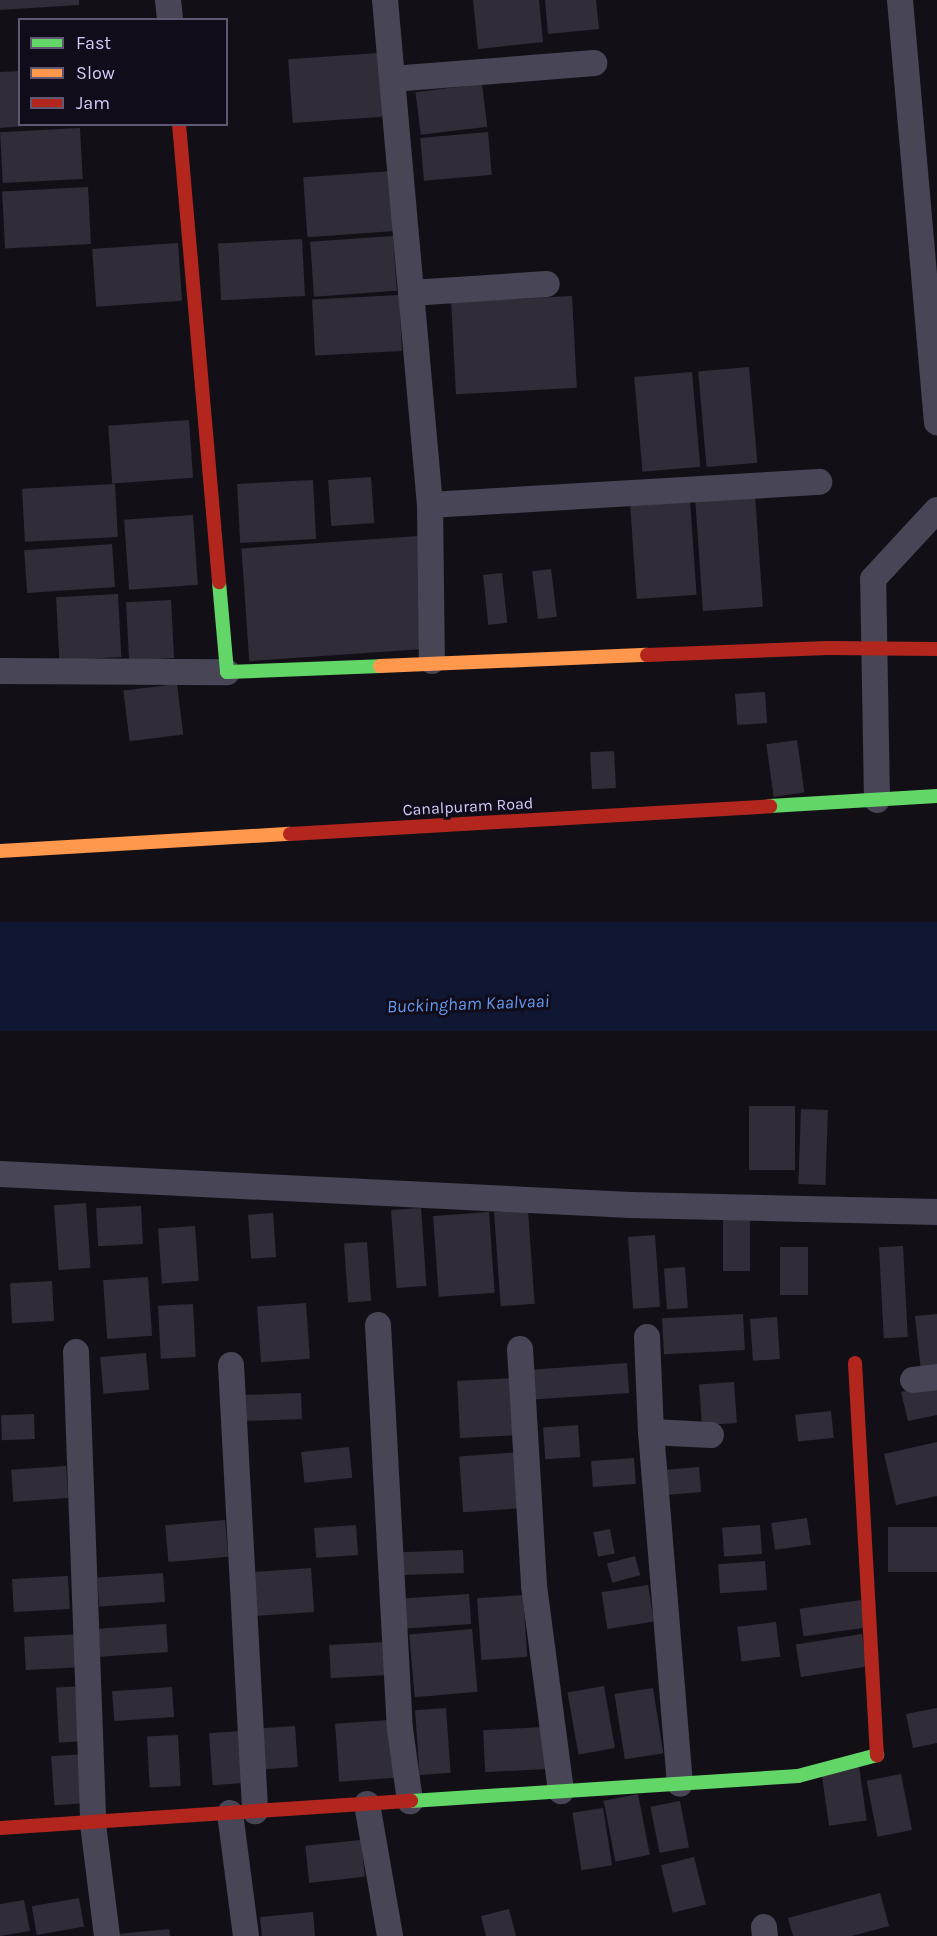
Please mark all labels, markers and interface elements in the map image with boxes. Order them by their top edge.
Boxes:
legend [18,18,228,126]
text: Fast [76,32,111,54]
text: Slow [76,62,115,84]
text: Jam [76,92,110,114]
street label: Canalpuram Road [402,794,534,820]
water label: Buckingham Kaalvaai [386,990,550,1018]

